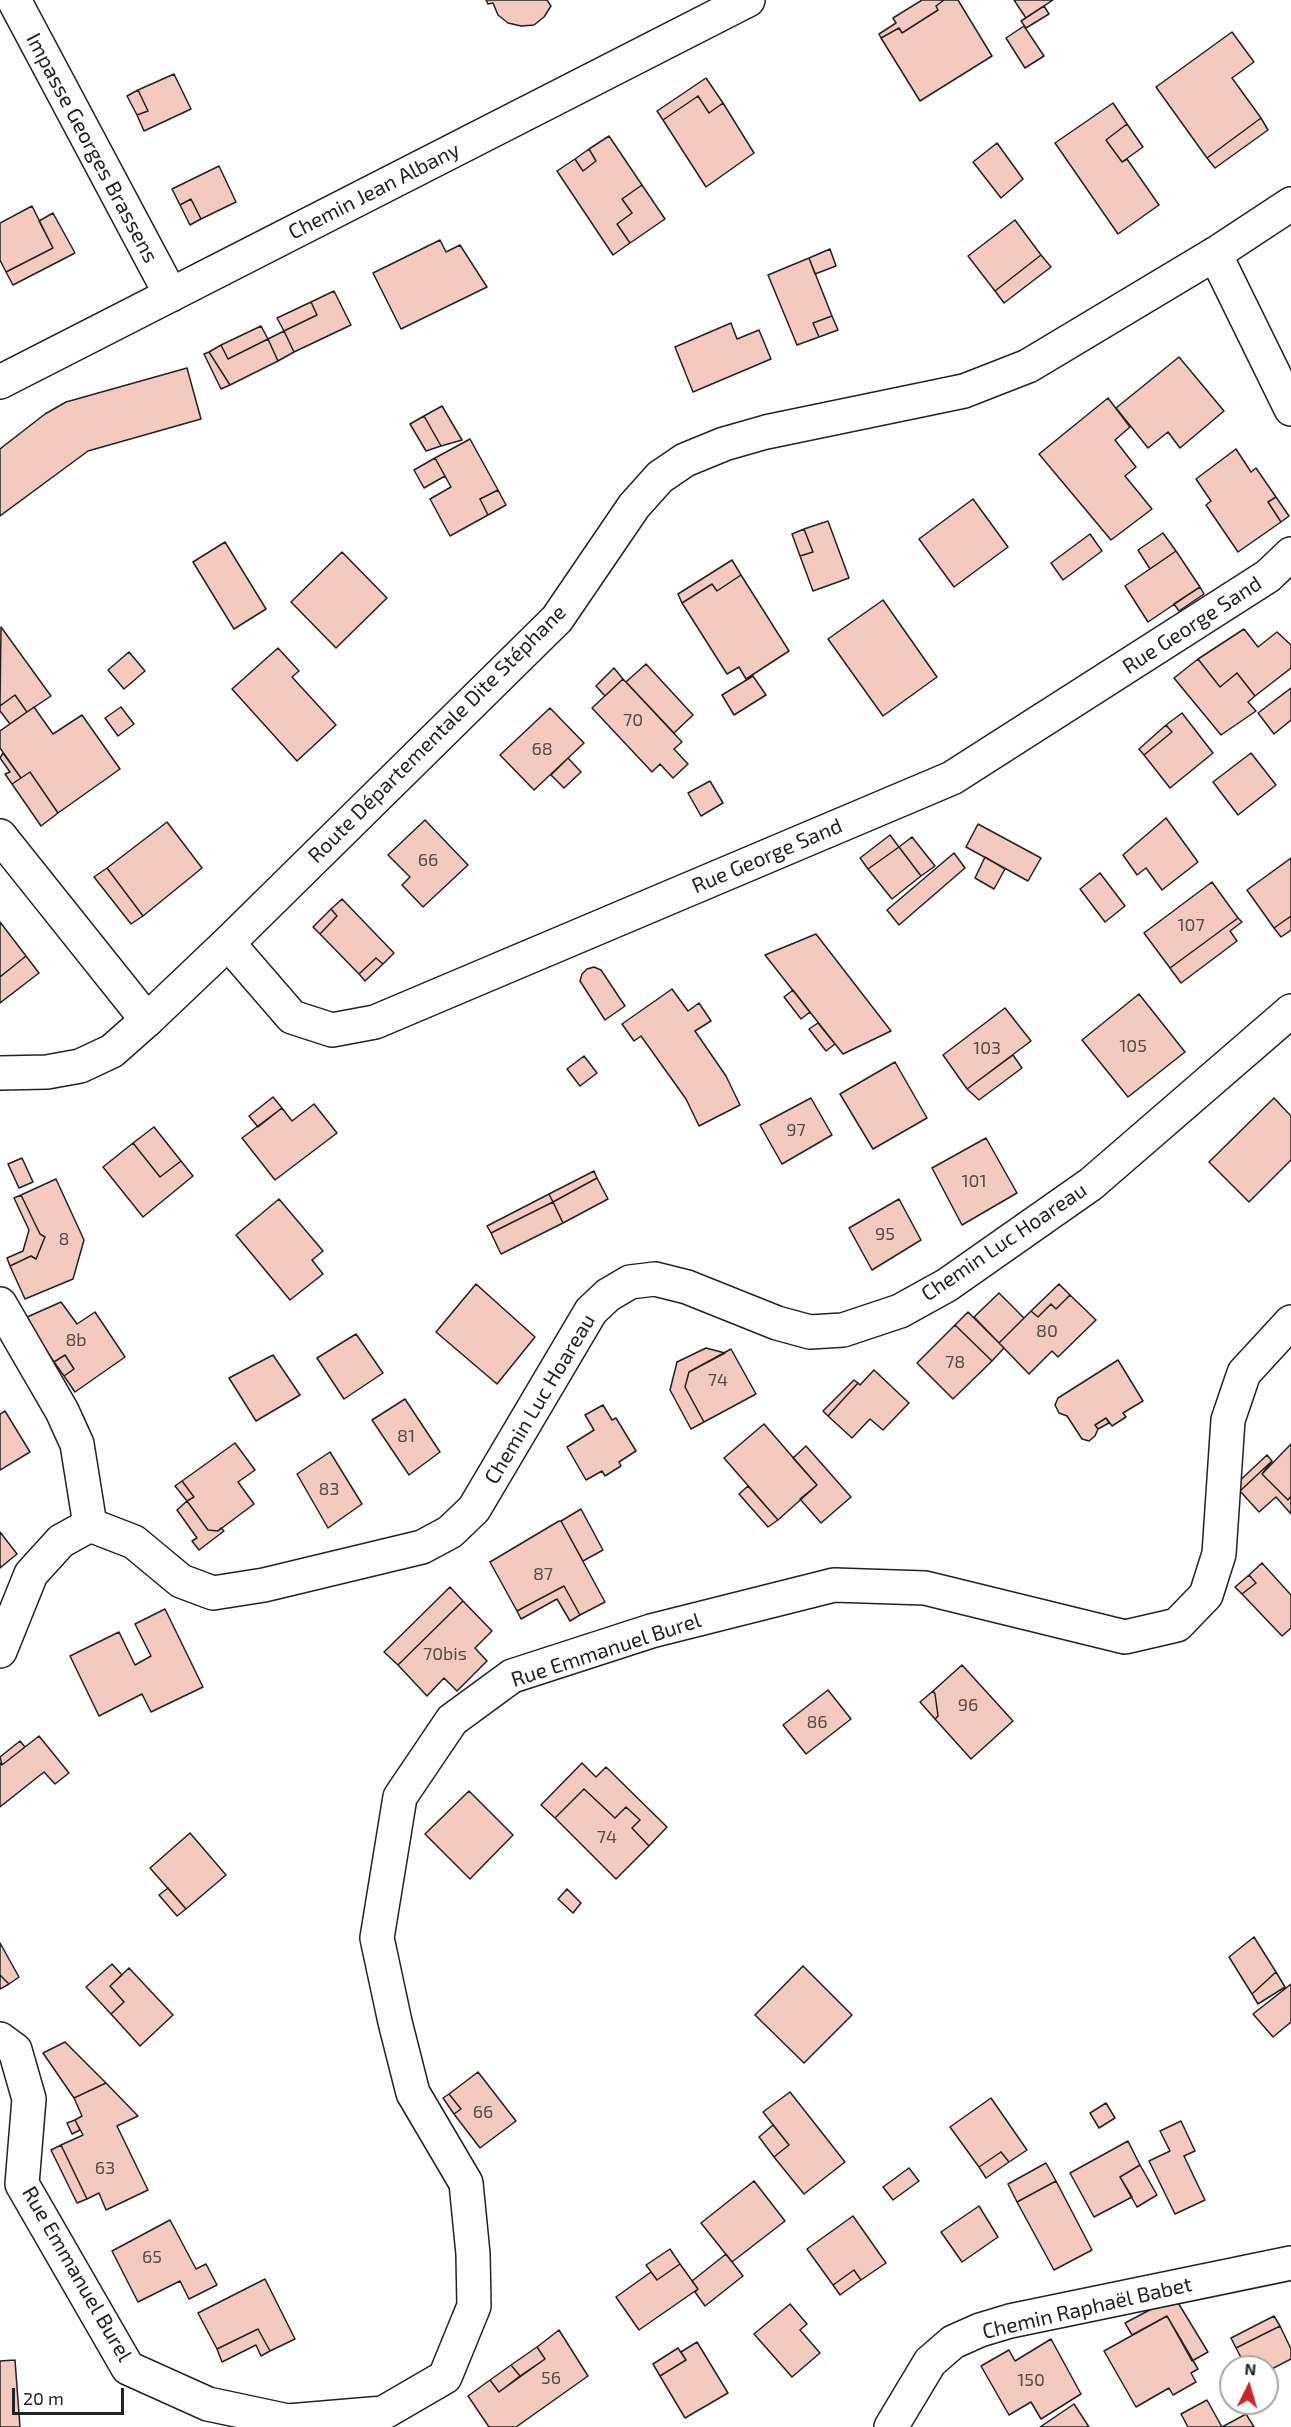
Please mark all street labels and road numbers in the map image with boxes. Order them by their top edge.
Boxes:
street label: Impasse Georges Brassens [21,29,163,267]
street label: Chemin Jean Albany [284,137,464,245]
street label: Rue George Sand [1118,571,1266,679]
street label: Route Départementale Dite Stéphane [303,600,571,868]
street label: Rue George Sand [688,813,846,899]
street label: Chemin Luc Hoareau [917,1177,1091,1307]
street label: Chemin Luc Hoareau [479,1309,601,1489]
street label: Rue Emmanuel Burel [508,1607,704,1693]
street label: Rue Emmanuel Burel [17,2182,137,2366]
street label: Chemin Raphaël Babet [980,2272,1194,2344]

